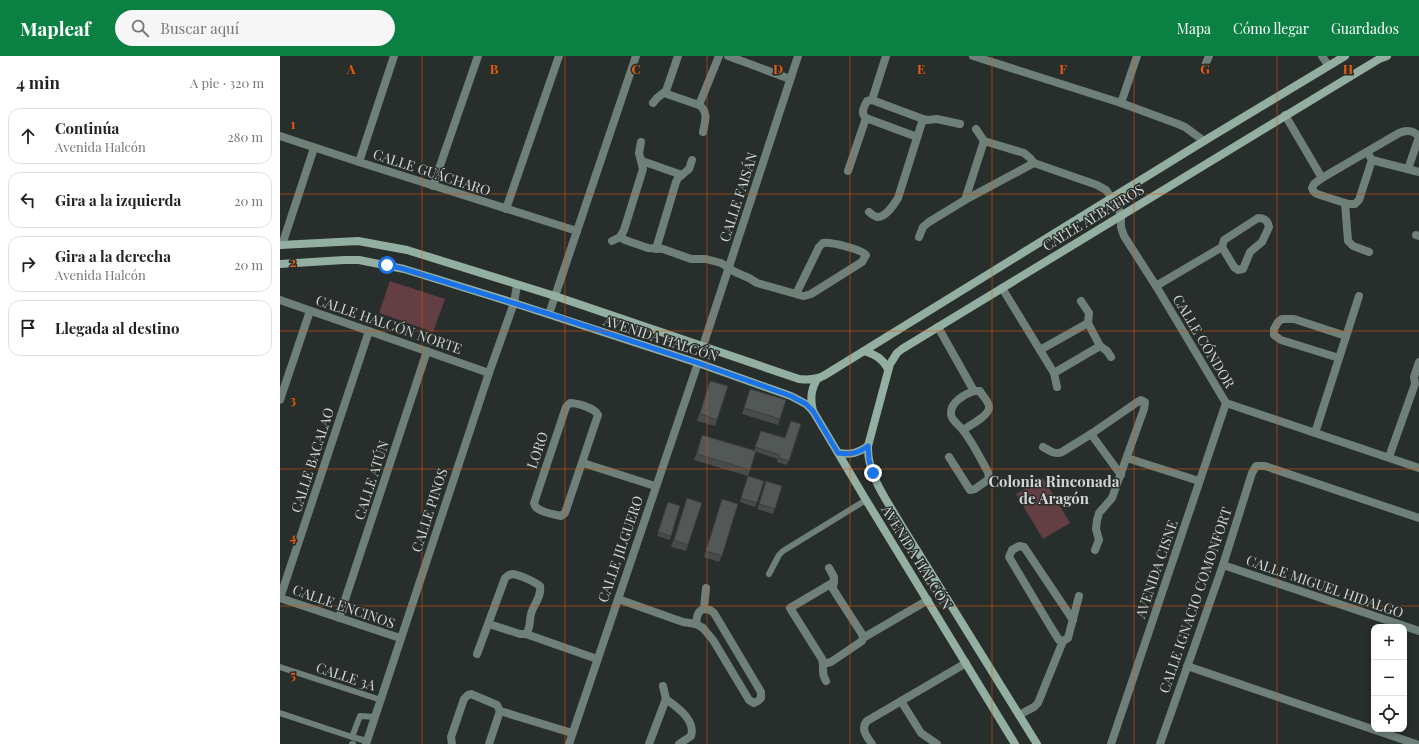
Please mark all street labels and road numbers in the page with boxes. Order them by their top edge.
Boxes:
street label: CALLE GUÁCHARO [371,144,493,200]
street label: CALLE FAISÁN [715,150,761,244]
street label: CALLE ALBATROS [1039,179,1147,255]
street label: CALLE HALCÓN NORTE [313,290,465,358]
street label: CALLE CÓNDOR [1169,291,1240,392]
street label: AVENIDA HALCÓN [600,310,721,366]
street label: CALLE BACALAO [286,405,338,515]
street label: LORO [522,429,552,471]
street label: CALLE ATÚN [349,438,393,522]
street label: CALLE PINOS [406,466,452,554]
street label: CALLE JILGUERO [593,493,647,605]
street label: AVENIDA HALCÓN [877,500,957,613]
street label: CALLE IGNACIO COMONFORT [1154,504,1236,696]
street label: AVENIDA CISNE [1130,517,1182,622]
street label: CALLE MIGUEL HIDALGO [1244,550,1406,622]
street label: CALLE ENCINOS [290,580,398,632]
street label: CALLE 3A [314,657,378,695]

